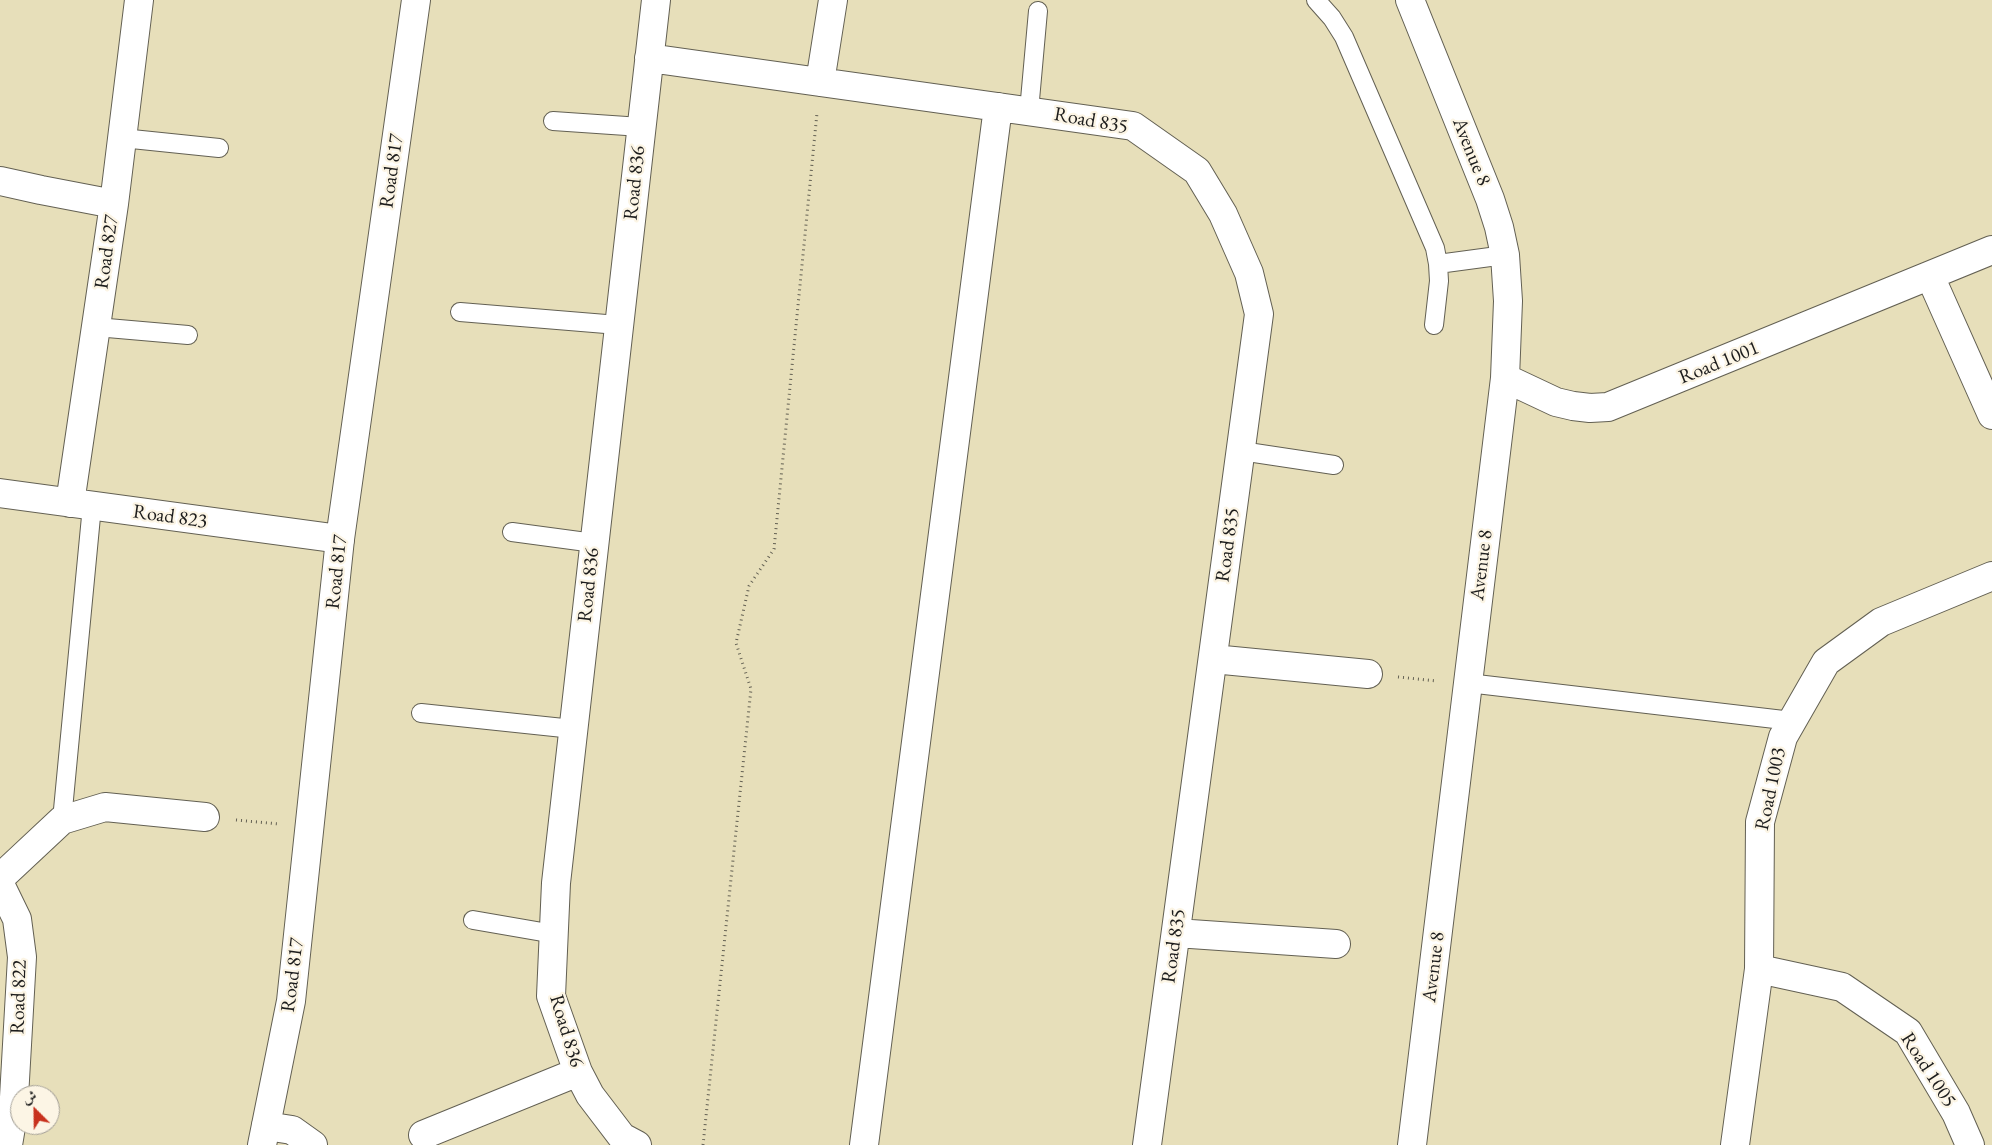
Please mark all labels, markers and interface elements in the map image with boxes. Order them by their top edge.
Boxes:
street label: Road 835 [1052,103,1130,139]
street label: Avenue 8 [1447,115,1495,189]
street label: Road 817 [375,132,409,210]
street label: Road 836 [619,145,651,221]
street label: Road 827 [90,213,124,291]
street label: Road 1001 [1675,336,1763,390]
street label: Road 823 [131,500,209,534]
street label: Road 835 [1211,506,1245,584]
street label: Avenue 8 [1466,528,1498,602]
street label: Road 817 [321,534,353,610]
street label: Road 836 [573,547,605,623]
street label: Road 1003 [1751,745,1791,833]
street label: Road 835 [1157,907,1191,985]
street label: Avenue 8 [1418,930,1450,1004]
street label: Road 817 [277,936,309,1014]
street label: Road 822 [6,959,32,1035]
street label: Road 836 [544,992,588,1070]
street label: Road 1005 [1895,1028,1961,1112]
north arrow [10,1085,60,1135]
text: ش [20,1086,39,1108]

